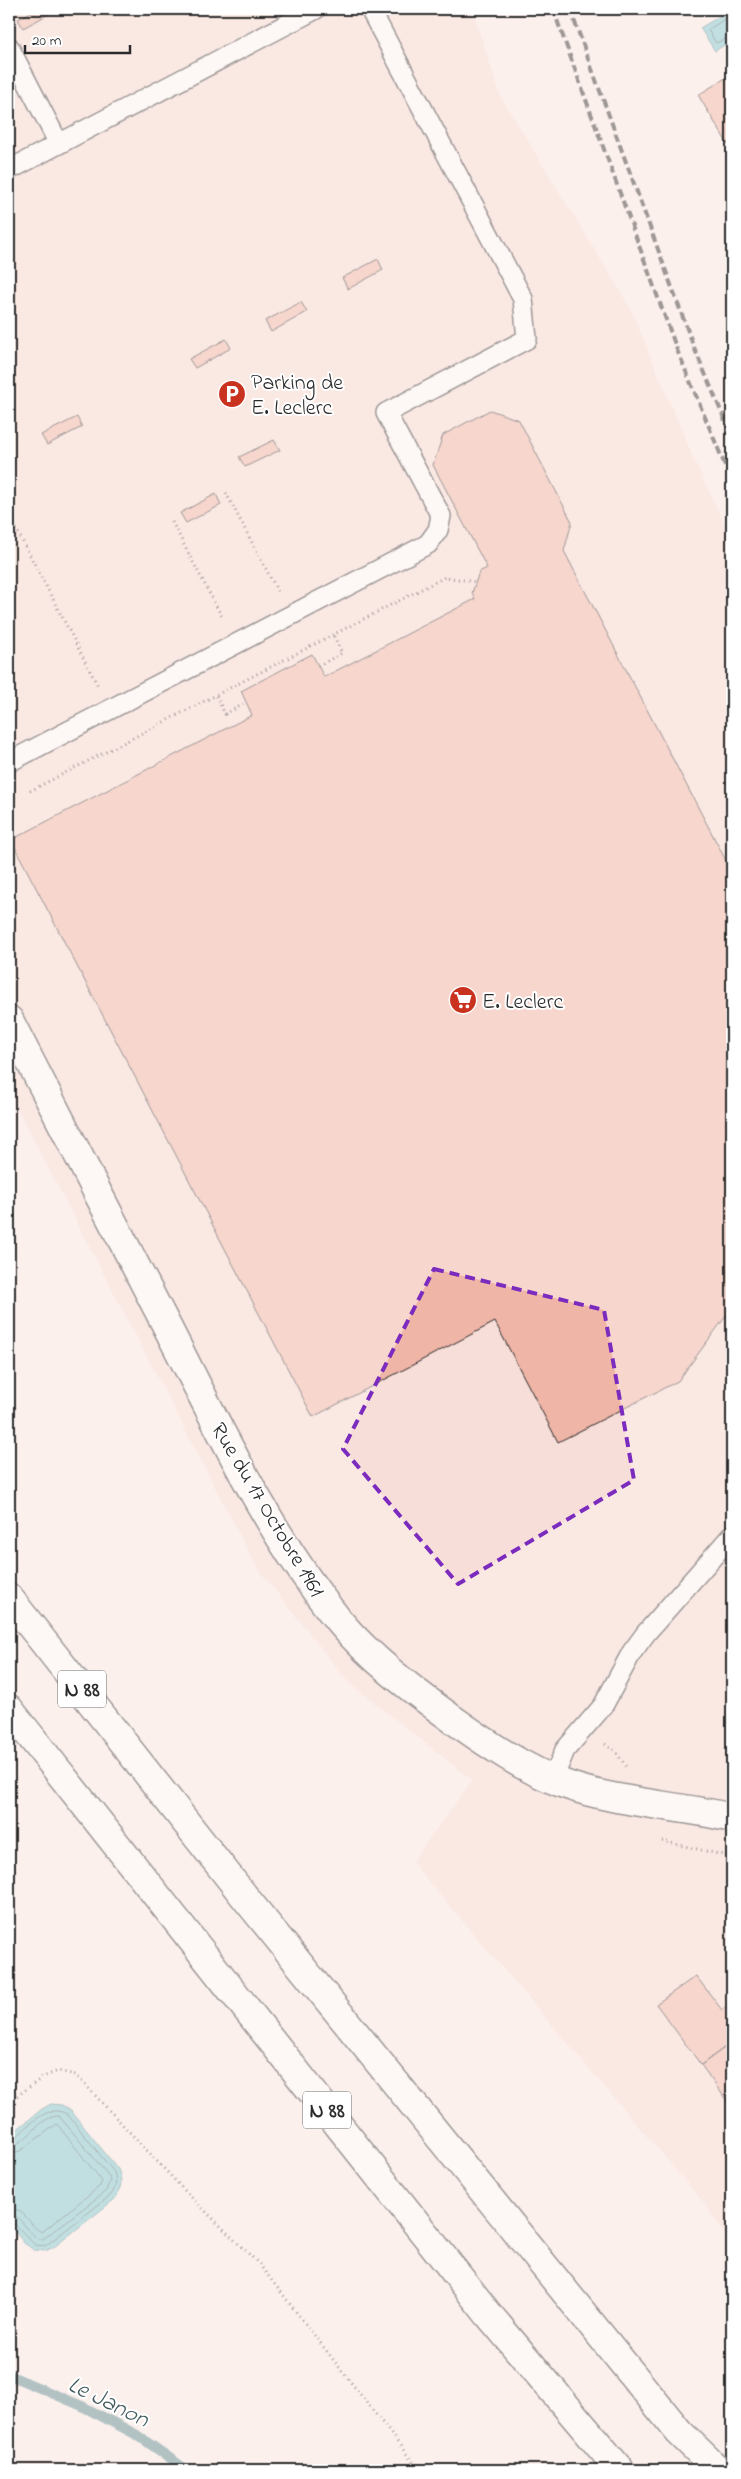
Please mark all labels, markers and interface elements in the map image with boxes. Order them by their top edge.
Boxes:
scale bar [25,22,130,54]
text: 20 m [32,30,62,52]
place label: Parking de E. Leclerc [251,368,343,425]
parking icon: Parking de E. Leclerc [217,379,247,409]
supermarket icon: E. Leclerc [448,985,478,1015]
place label: E. Leclerc [482,987,563,1019]
street label: Rue du 17 Octobre 1961 [202,1417,331,1604]
road number: N 88 [58,1670,106,1708]
road number: N 88 [303,2092,351,2128]
water label: Le Janon [61,2369,155,2438]

